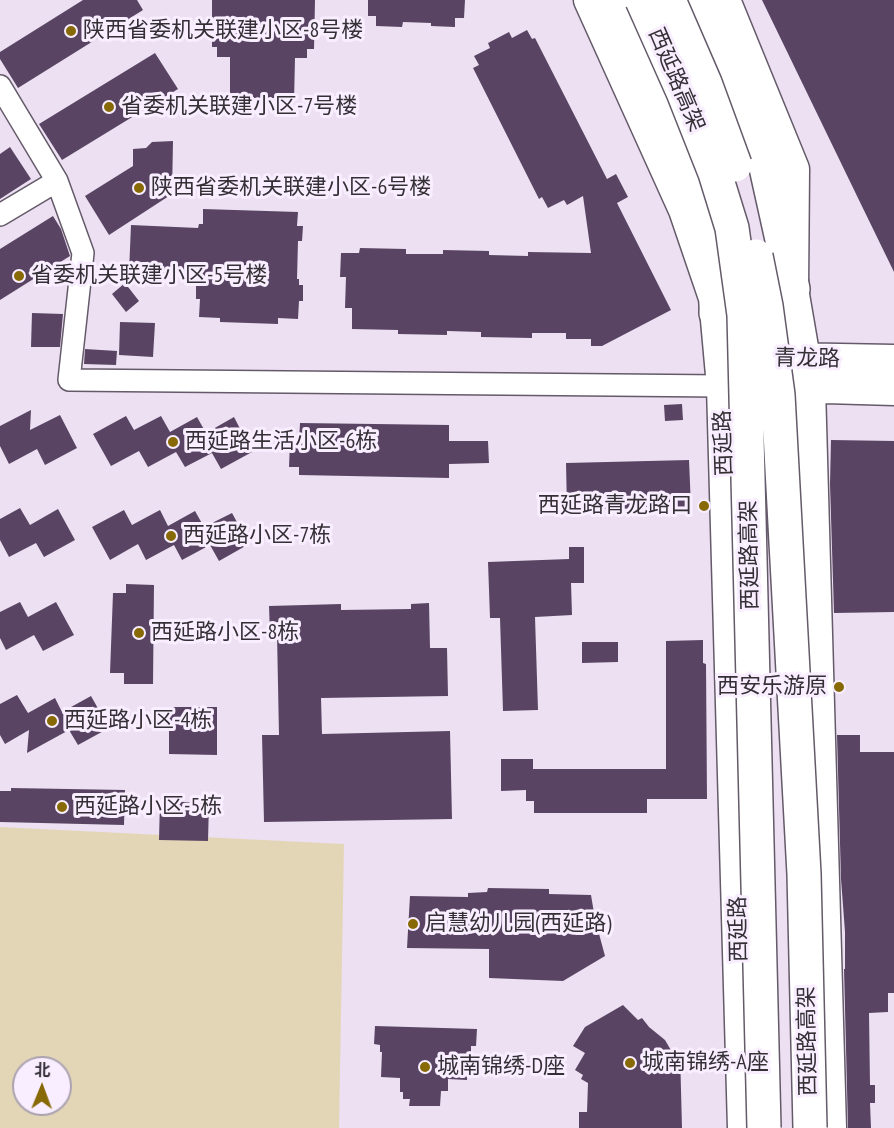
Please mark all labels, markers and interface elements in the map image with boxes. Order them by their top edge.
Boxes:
place label: 陕西省委机关联建小区-8号楼 [83,18,363,44]
marker: 陕西省委机关联建小区-8号楼 [64,24,78,38]
street label: 西延路高架 [642,24,710,136]
place label: 省委机关联建小区-7号楼 [121,94,357,120]
marker: 省委机关联建小区-7号楼 [102,100,116,114]
place label: 陕西省委机关联建小区-6号楼 [151,175,431,201]
marker: 陕西省委机关联建小区-6号楼 [132,181,146,195]
place label: 省委机关联建小区-5号楼 [31,263,267,289]
marker: 省委机关联建小区-5号楼 [12,269,26,283]
street label: 青龙路 [774,345,840,373]
street label: 西延路 [710,410,738,476]
place label: 西延路生活小区-6栋 [185,429,377,455]
marker: 西延路生活小区-6栋 [166,435,180,449]
place label: 西延路青龙路口 [538,493,692,519]
marker: 西延路青龙路口 [697,499,711,513]
street label: 西延路高架 [736,500,764,610]
place label: 西延路小区-7栋 [183,523,331,549]
marker: 西延路小区-7栋 [164,529,178,543]
place label: 西延路小区-8栋 [151,620,299,646]
marker: 西延路小区-8栋 [132,626,146,640]
place label: 西安乐游原 [717,674,827,700]
marker: 西安乐游原 [832,680,846,694]
place label: 西延路小区-4栋 [64,708,212,734]
marker: 西延路小区-4栋 [45,714,59,728]
place label: 西延路小区-5栋 [74,794,222,820]
marker: 西延路小区-5栋 [55,800,69,814]
street label: 西延路 [725,896,753,962]
place label: 启慧幼儿园(西延路) [425,911,611,937]
marker: 启慧幼儿园(西延路) [406,917,420,931]
street label: 西延路高架 [794,986,822,1096]
place label: 城南锦绣-A座 [642,1050,769,1076]
place label: 城南锦绣-D座 [437,1054,565,1080]
north arrow [12,1056,72,1116]
marker: 城南锦绣-A座 [623,1056,637,1070]
text: 北 [34,1060,50,1080]
marker: 城南锦绣-D座 [418,1060,432,1074]

